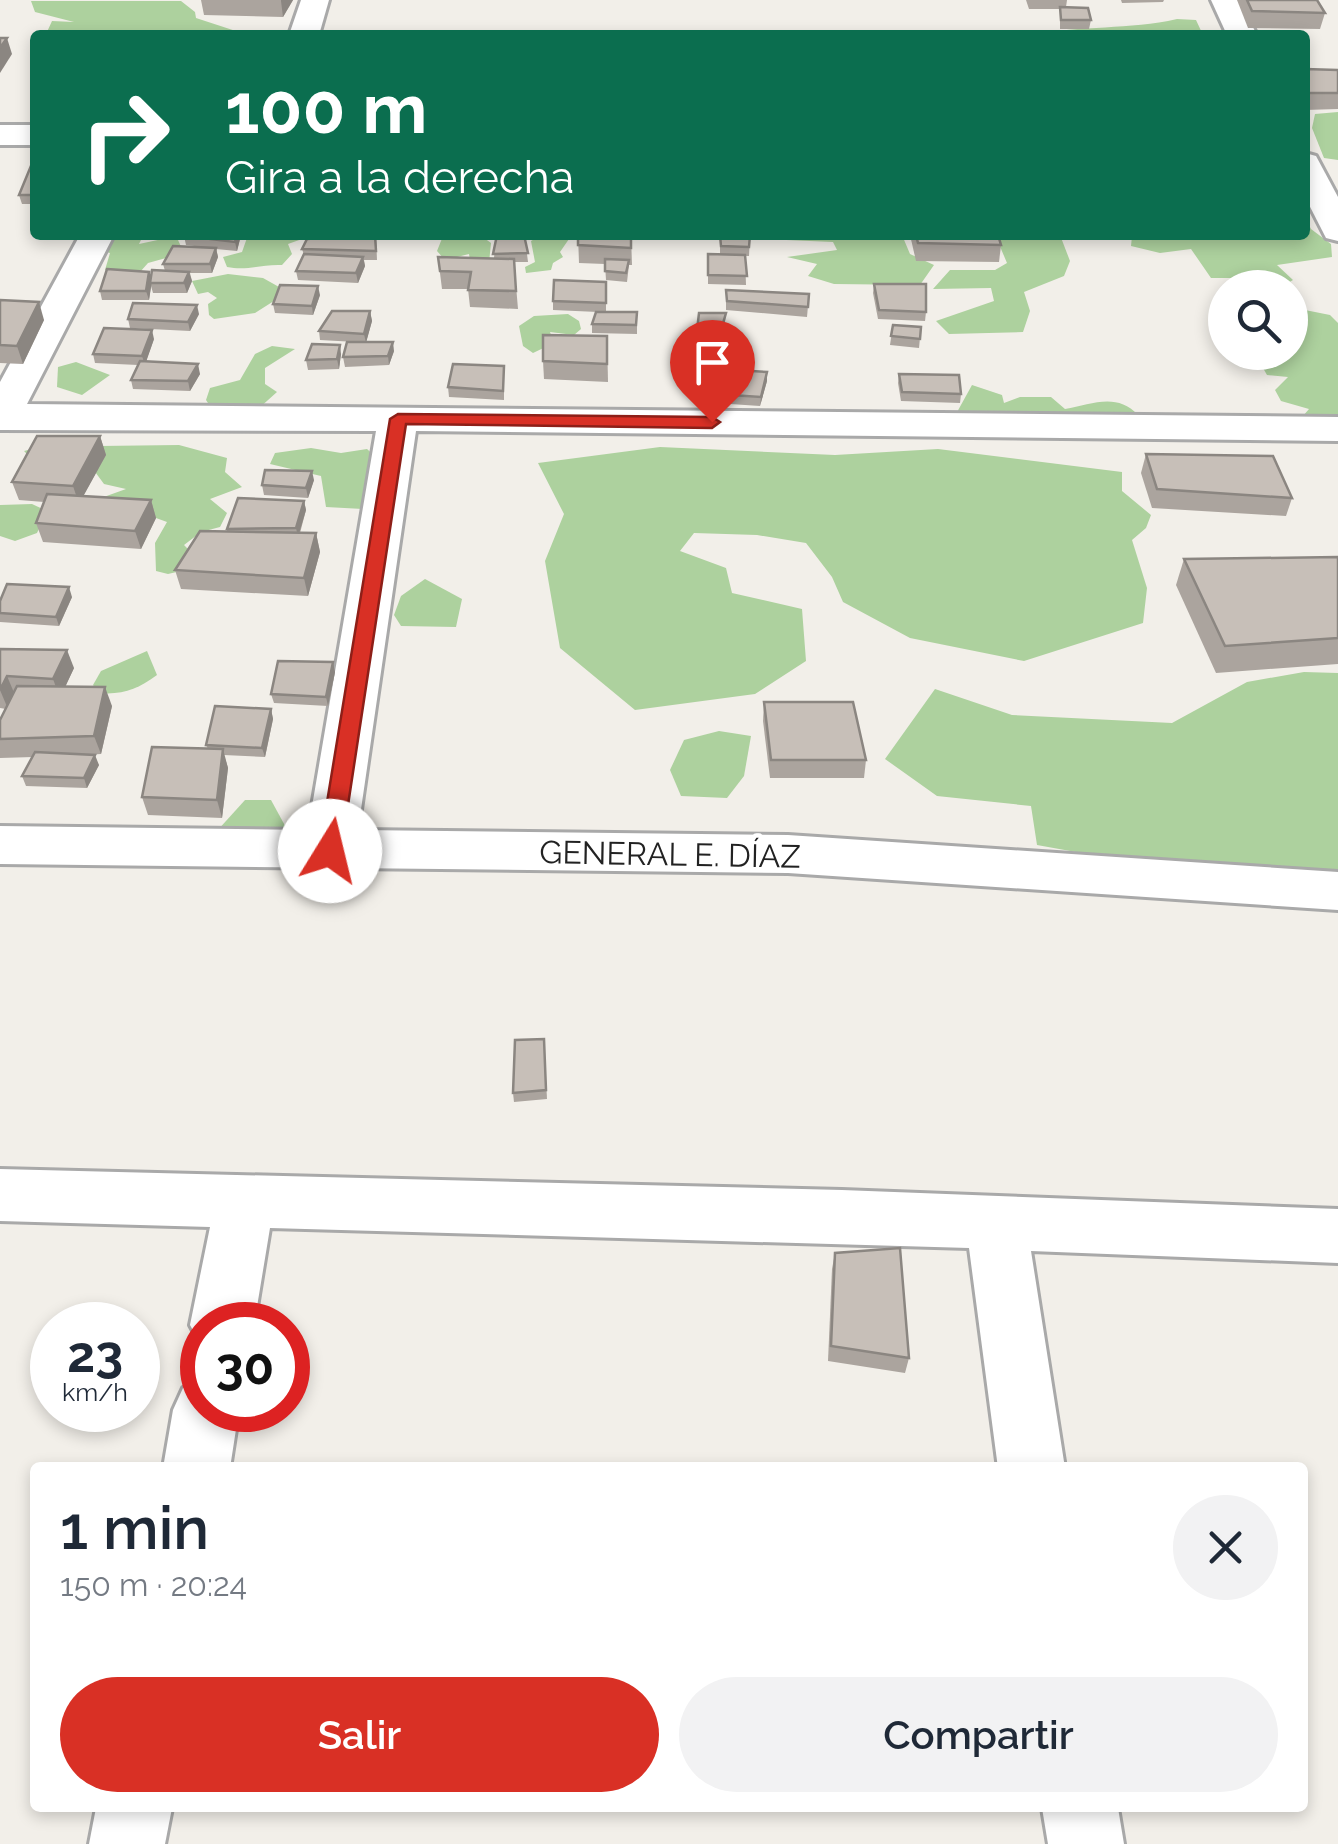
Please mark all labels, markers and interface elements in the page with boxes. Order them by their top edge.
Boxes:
text: 100 m [225,67,428,149]
icon: right [60,70,190,200]
text: Gira a la derecha [225,151,574,204]
map controls [1208,270,1308,370]
button: search [1208,270,1308,370]
pin [670,320,755,423]
icon: arrive [685,335,740,390]
position arrow [278,799,382,903]
street label: GENERAL E. DÍAZ [539,833,801,875]
speed limit sign: 30 [180,1302,310,1432]
text: 23 [67,1325,123,1384]
text: km/h [62,1377,128,1407]
text: 1 min [60,1493,209,1563]
button: close [1173,1495,1278,1600]
text: 150 m · 20:24 [60,1566,247,1603]
button: Salir [60,1677,659,1792]
button: Compartir [679,1677,1278,1792]

